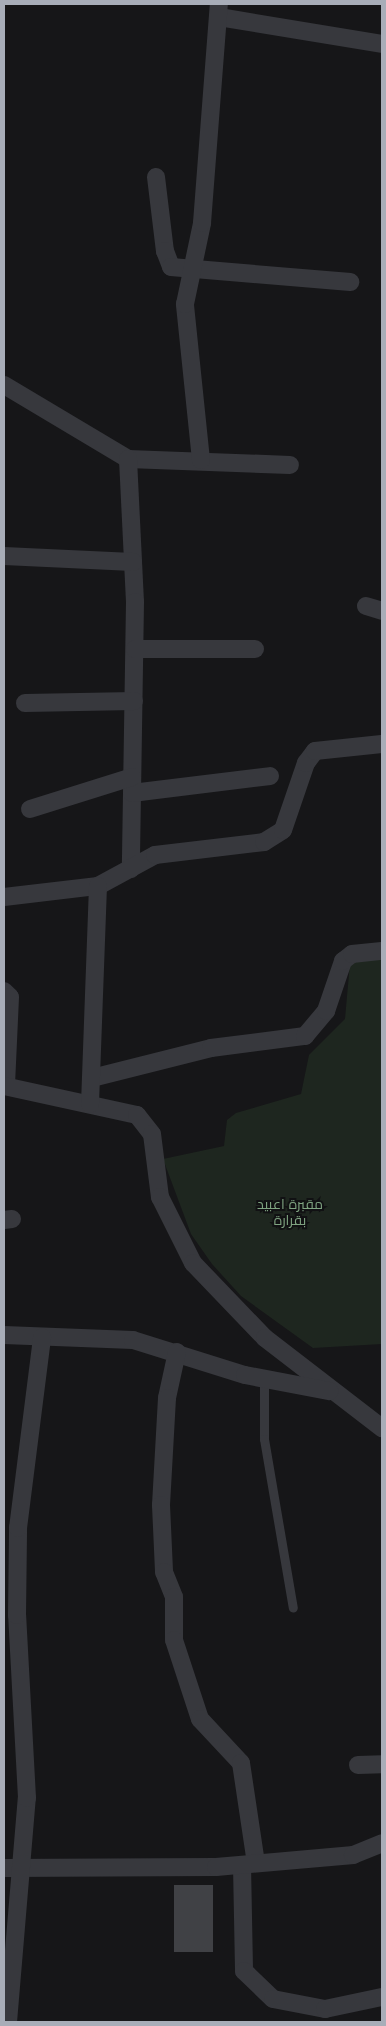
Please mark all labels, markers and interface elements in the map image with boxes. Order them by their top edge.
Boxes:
park label: مقبرة اعبيد بقرارة [257,1196,323,1228]

